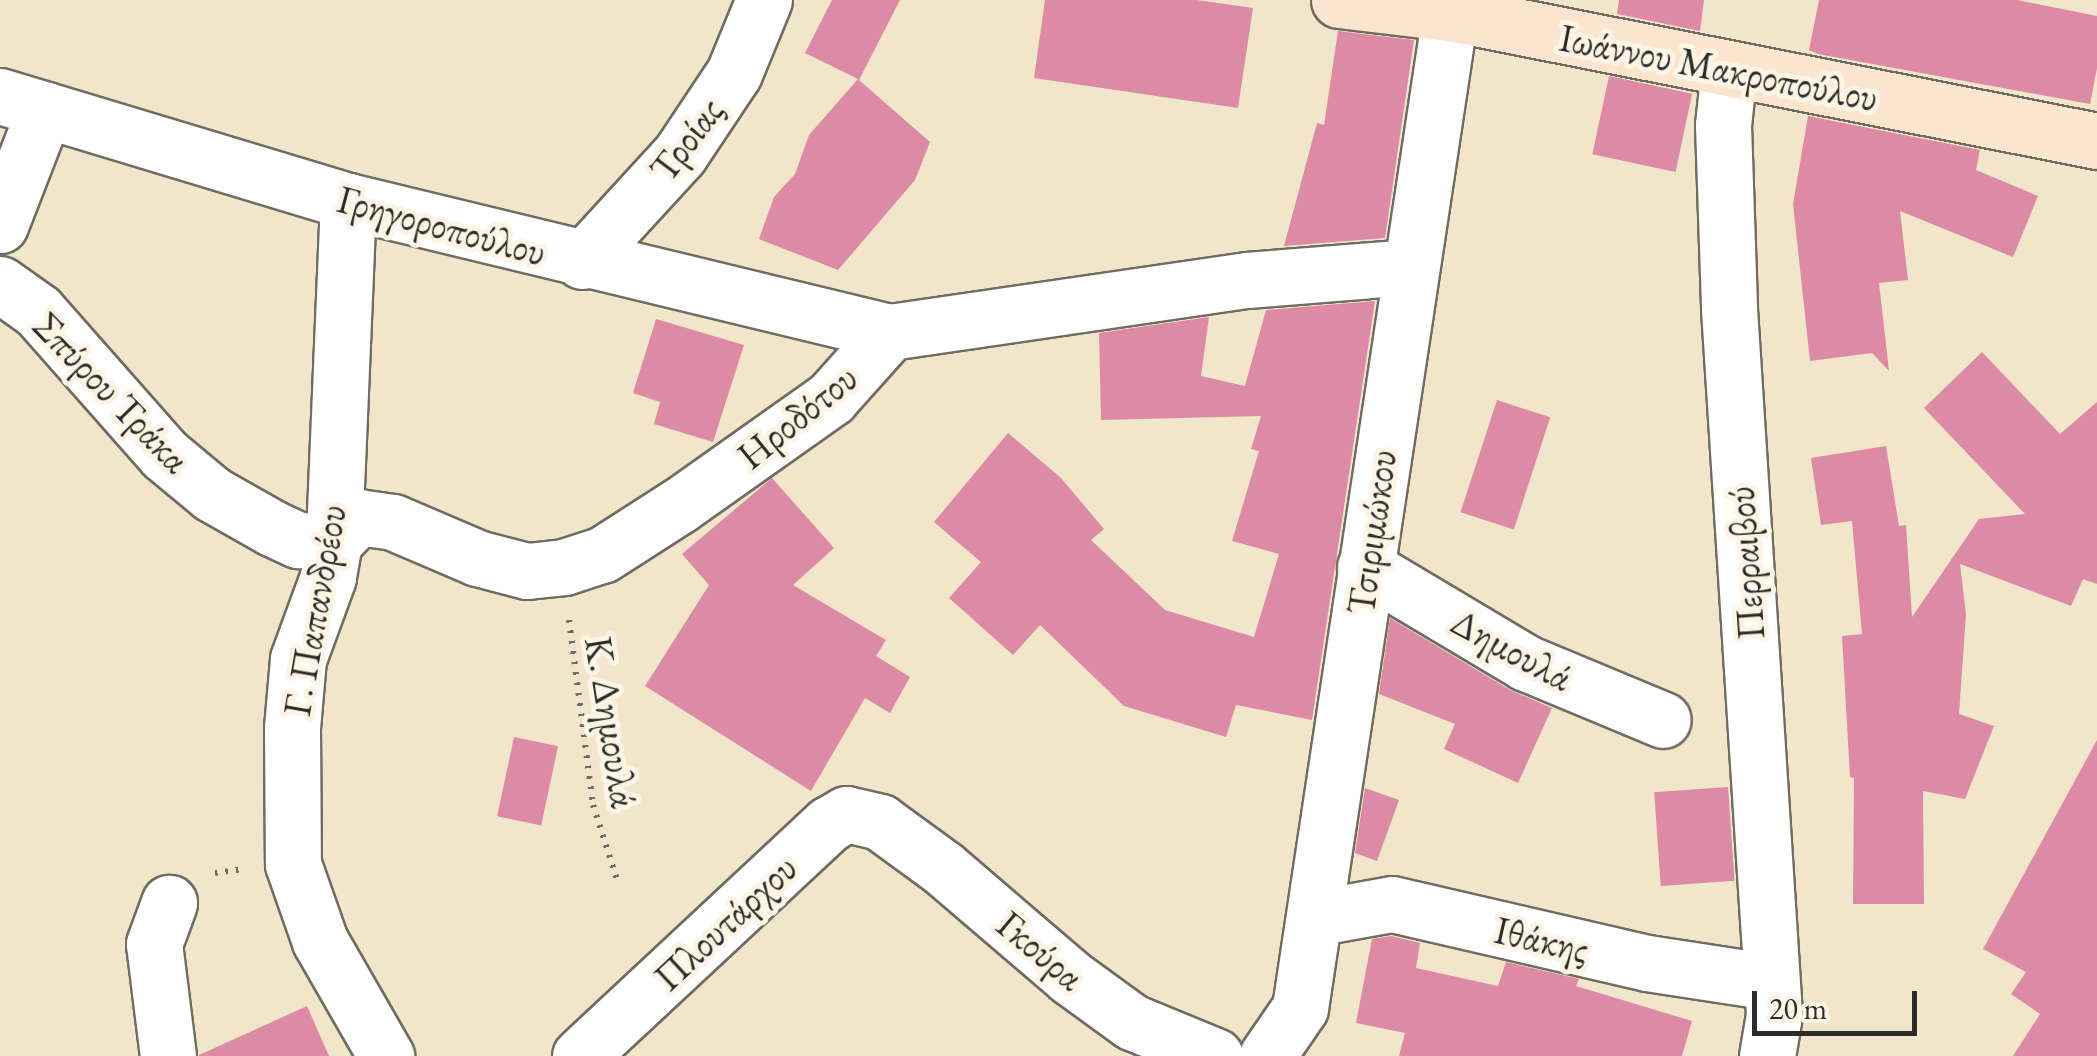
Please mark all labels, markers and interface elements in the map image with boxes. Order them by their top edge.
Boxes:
street label: Ιωάννου Μακροπούλου [1556,14,1882,120]
street label: Τροίας [640,88,732,190]
street label: Γρηγοροπούλου [333,175,551,275]
street label: Σπύρου Τράκα [24,302,200,482]
street label: Ηροδότου [728,354,866,478]
street label: Τσιριμώκου [1337,447,1405,617]
street label: Περραιβού [1717,485,1773,641]
street label: Γ. Παπανδρέου [273,501,355,719]
street label: Δημουλά [1444,598,1580,700]
street label: Κ. Δημουλά [576,633,648,811]
street label: Πλουτάρχου [644,845,806,999]
street label: Γκούρα [989,901,1093,999]
street label: Ιθάκης [1491,906,1593,972]
scale bar [1757,971,1922,1033]
text: 20 m [1769,989,1827,1028]

